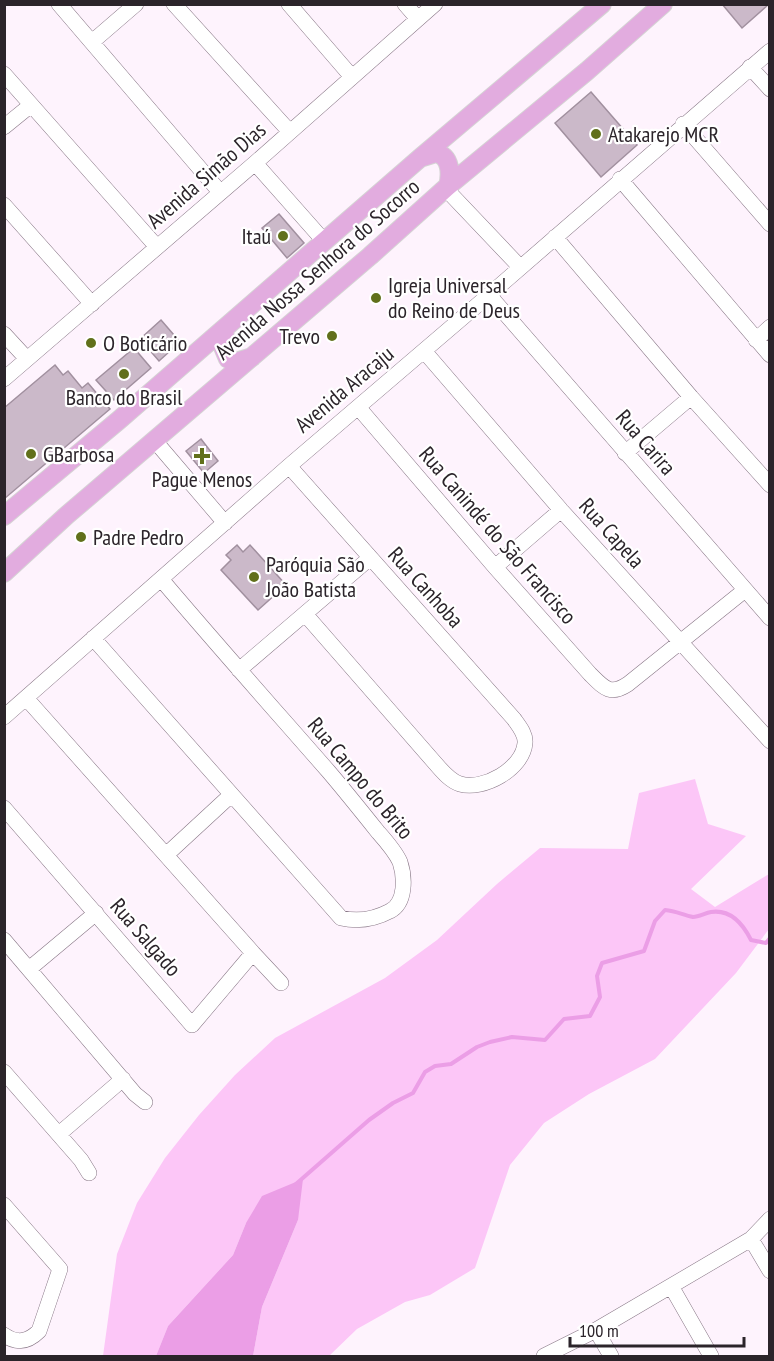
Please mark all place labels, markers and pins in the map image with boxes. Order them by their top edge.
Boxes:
place label: Atakarejo MCR [608,120,719,148]
marker: Atakarejo MCR [589,127,603,141]
place label: Itaú [241,222,271,250]
marker: Itaú [276,229,290,243]
place label: Igreja Universal do Reino de Deus [388,271,520,324]
marker: Igreja Universal do Reino de Deus [369,291,383,305]
place label: Trevo [279,322,320,350]
place label: O Boticário [103,329,187,357]
marker: Trevo [325,329,339,343]
marker: O Boticário [84,336,98,350]
marker: Banco do Brasil [117,367,131,381]
place label: Banco do Brasil [66,383,183,411]
place label: GBarbosa [43,440,114,468]
marker: GBarbosa [24,447,38,461]
marker: Pague Menos [195,449,209,463]
place label: Pague Menos [152,465,252,493]
place label: Padre Pedro [93,523,184,551]
marker: Padre Pedro [74,530,88,544]
place label: Paróquia São João Batista [265,550,365,603]
marker: Paróquia São João Batista [247,570,261,584]

